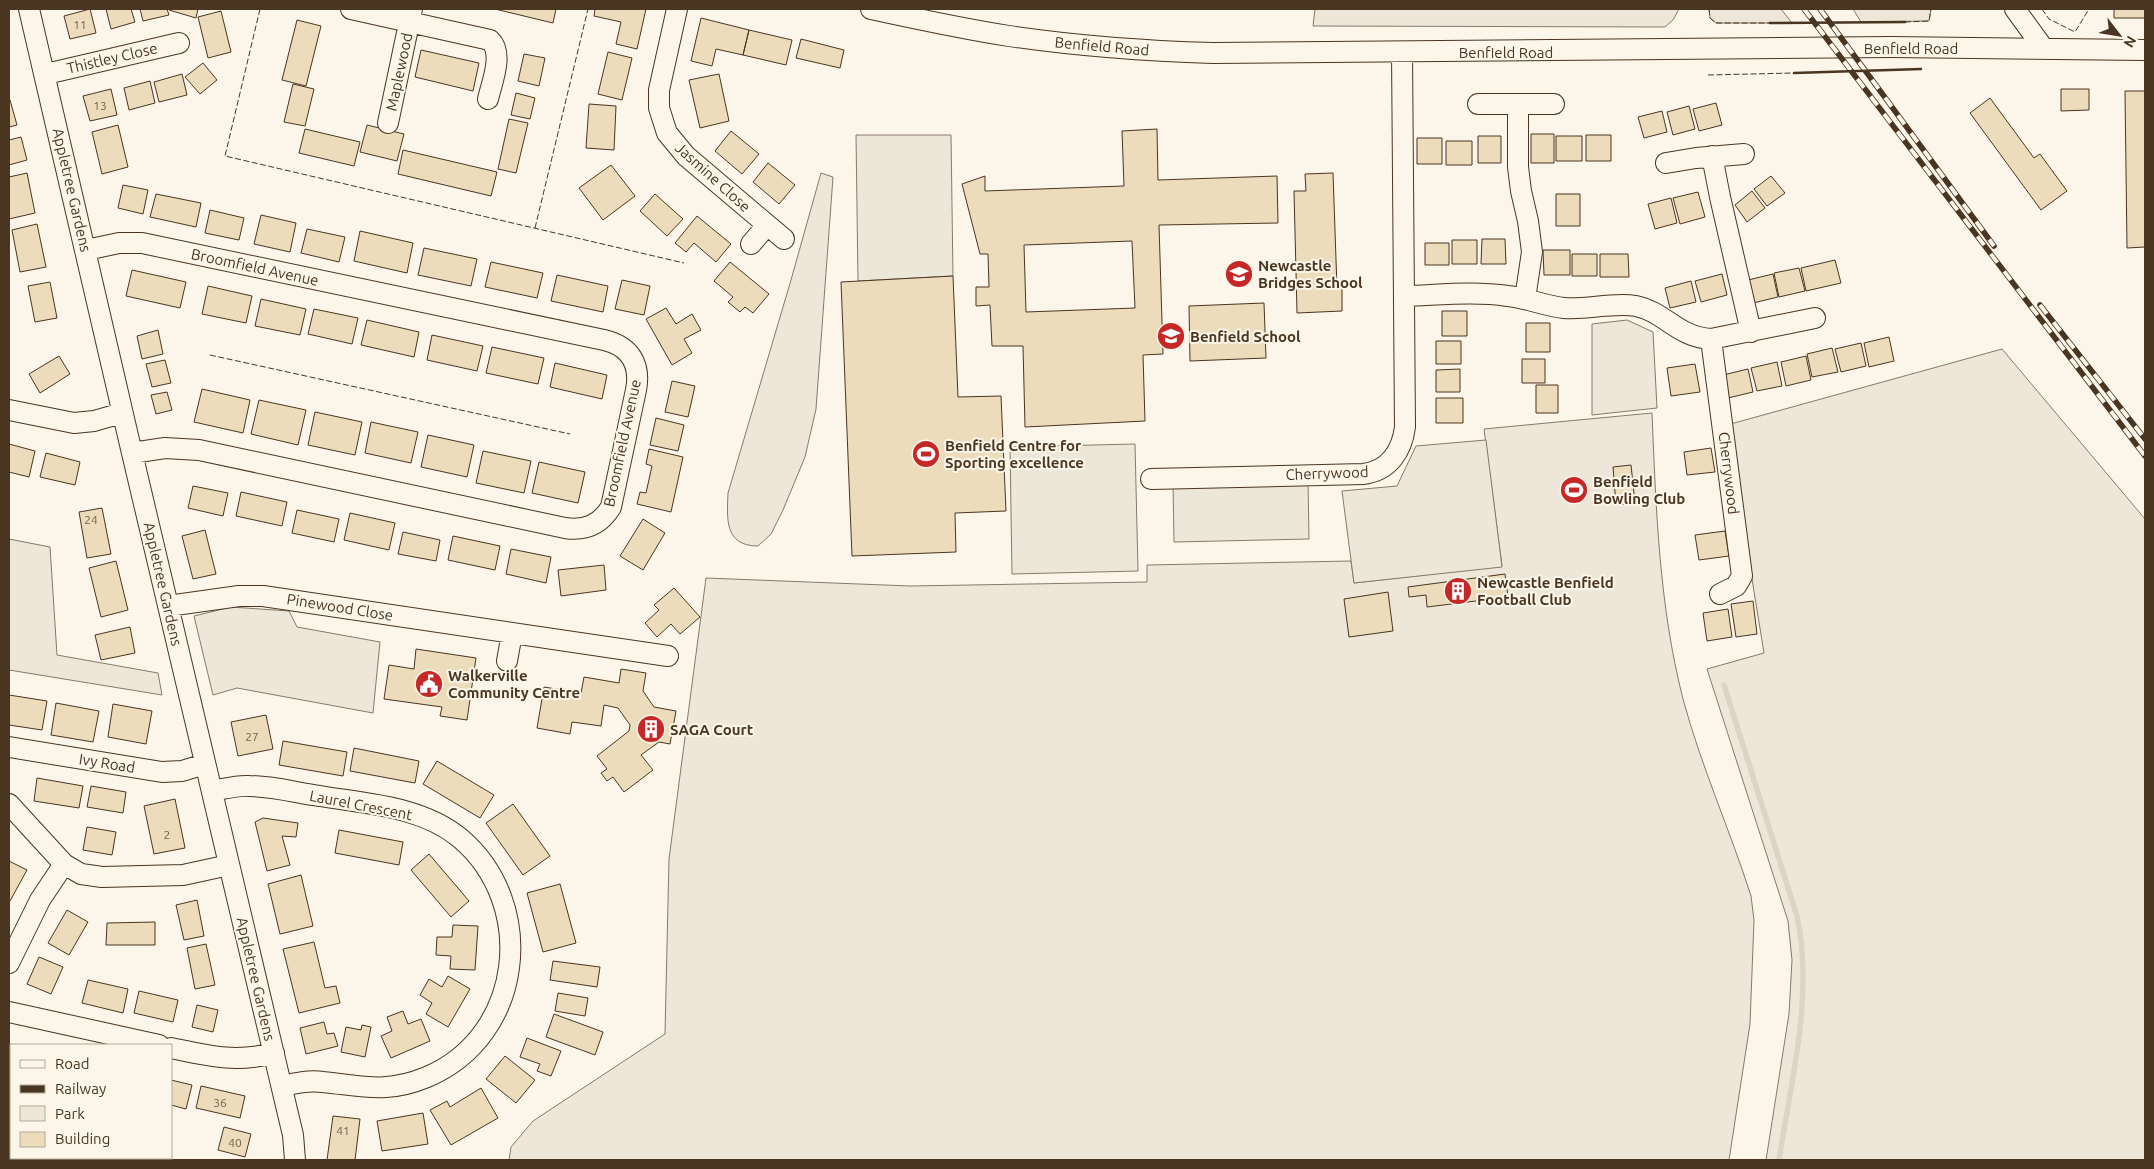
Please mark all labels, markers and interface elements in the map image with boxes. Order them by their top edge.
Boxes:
north arrow [2094,10,2144,60]
house number: 11 [73,18,87,31]
street label: Maplewood [382,31,416,113]
street label: Benfield Road [1054,33,1150,59]
text: N [2121,33,2140,50]
street label: Thistley Close [65,39,159,77]
street label: Benfield Road [1864,40,1958,57]
street label: Benfield Road [1459,44,1553,61]
house number: 13 [93,99,107,112]
street label: Appletree Gardens [49,126,95,254]
street label: Jasmine Close [672,139,754,215]
street label: Broomfield Avenue [190,245,320,289]
place label: Newcastle Bridges School [1258,257,1363,291]
school or university icon: Newcastle Bridges School [1224,259,1254,289]
school or university icon: Benfield School [1156,321,1186,351]
place label: Benfield School [1190,328,1301,345]
street label: Broomfield Avenue [600,378,644,508]
street label: Cherrywood [1715,431,1743,515]
place label: Benfield Centre for Sporting excellence [945,437,1084,471]
sports icon: Benfield Centre for Sporting excellence [911,439,941,469]
street label: Cherrywood [1285,463,1369,483]
place label: Benfield Bowling Club [1593,473,1685,507]
sports icon: Benfield Bowling Club [1559,475,1589,505]
house number: 24 [84,513,98,526]
street label: Appletree Gardens [140,520,186,648]
place label: Newcastle Benfield Football Club [1477,574,1614,608]
building icon: Newcastle Benfield Football Club [1443,576,1473,606]
street label: Pinewood Close [286,590,394,624]
place label: Walkerville Community Centre [448,667,580,701]
public building icon: Walkerville Community Centre [414,669,444,699]
building icon: SAGA Court [636,714,666,744]
place label: SAGA Court [670,721,754,738]
house number: 27 [245,730,259,743]
street label: Ivy Road [78,750,136,776]
street label: Laurel Crescent [308,787,414,823]
house number: 2 [164,828,170,841]
street label: Appletree Gardens [233,915,279,1043]
legend [10,1044,172,1159]
text: Road [55,1055,90,1072]
text: Railway [55,1080,106,1097]
house number: 36 [213,1096,227,1109]
text: Park [55,1105,85,1122]
house number: 41 [336,1124,350,1137]
text: Building [55,1130,110,1147]
house number: 40 [228,1136,242,1149]

